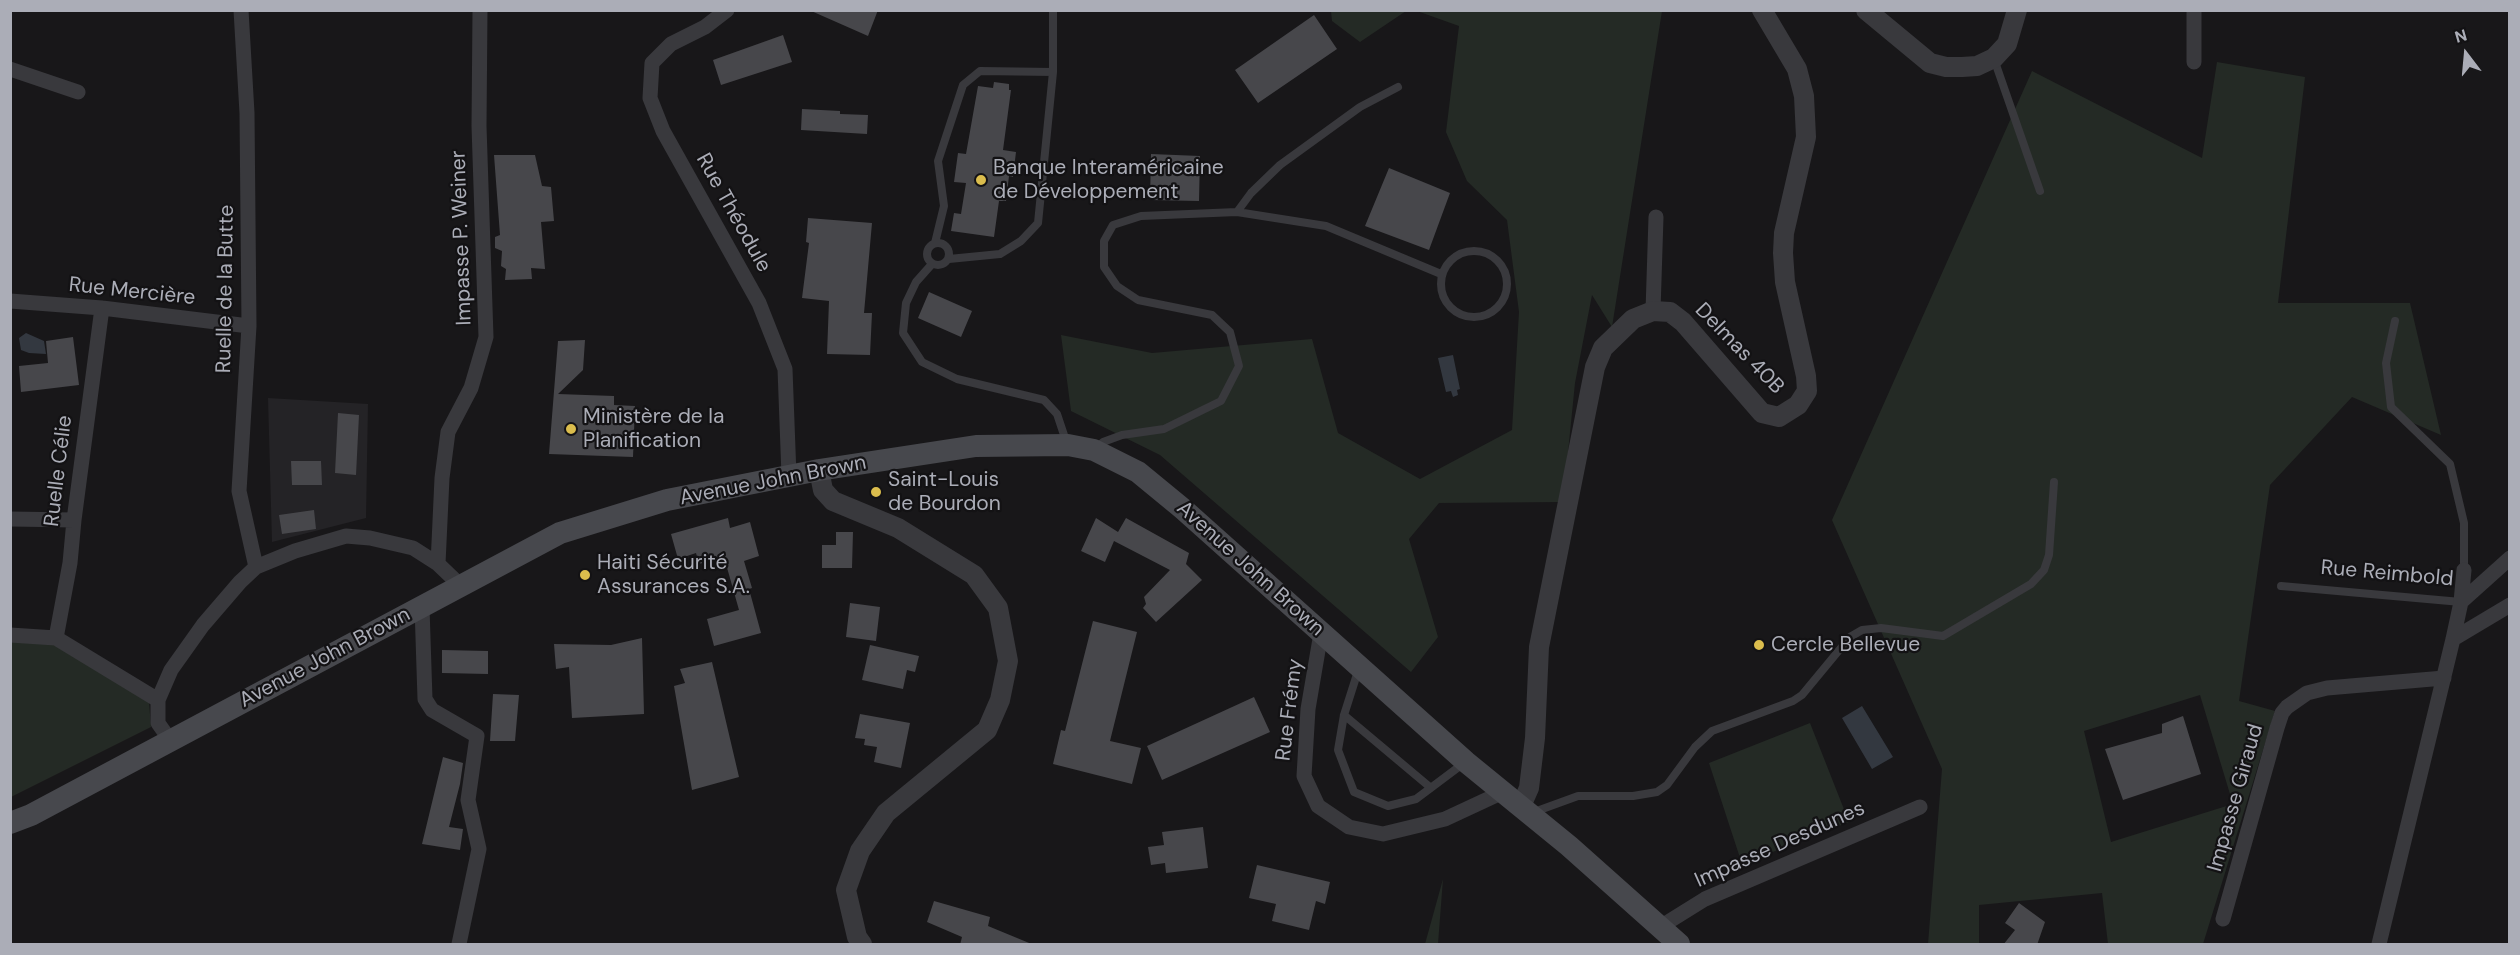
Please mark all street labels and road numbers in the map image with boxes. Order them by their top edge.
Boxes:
street label: Rue Théodule [690,149,776,277]
street label: Impasse P. Weiner [446,150,478,326]
street label: Ruelle de la Butte [212,205,240,373]
street label: Rue Mercière [67,273,197,311]
street label: Delmas 40B [1689,298,1789,400]
street label: Ruelle Célie [40,414,78,528]
street label: Avenue John Brown [677,451,869,511]
street label: Avenue John Brown [1171,496,1329,642]
street label: Rue Reimbold [2320,556,2454,592]
street label: Avenue John Brown [235,602,415,714]
street label: Rue Frémy [1271,658,1309,762]
street label: Impasse Giraud [2203,721,2269,875]
street label: Impasse Desdunes [1691,796,1869,894]

